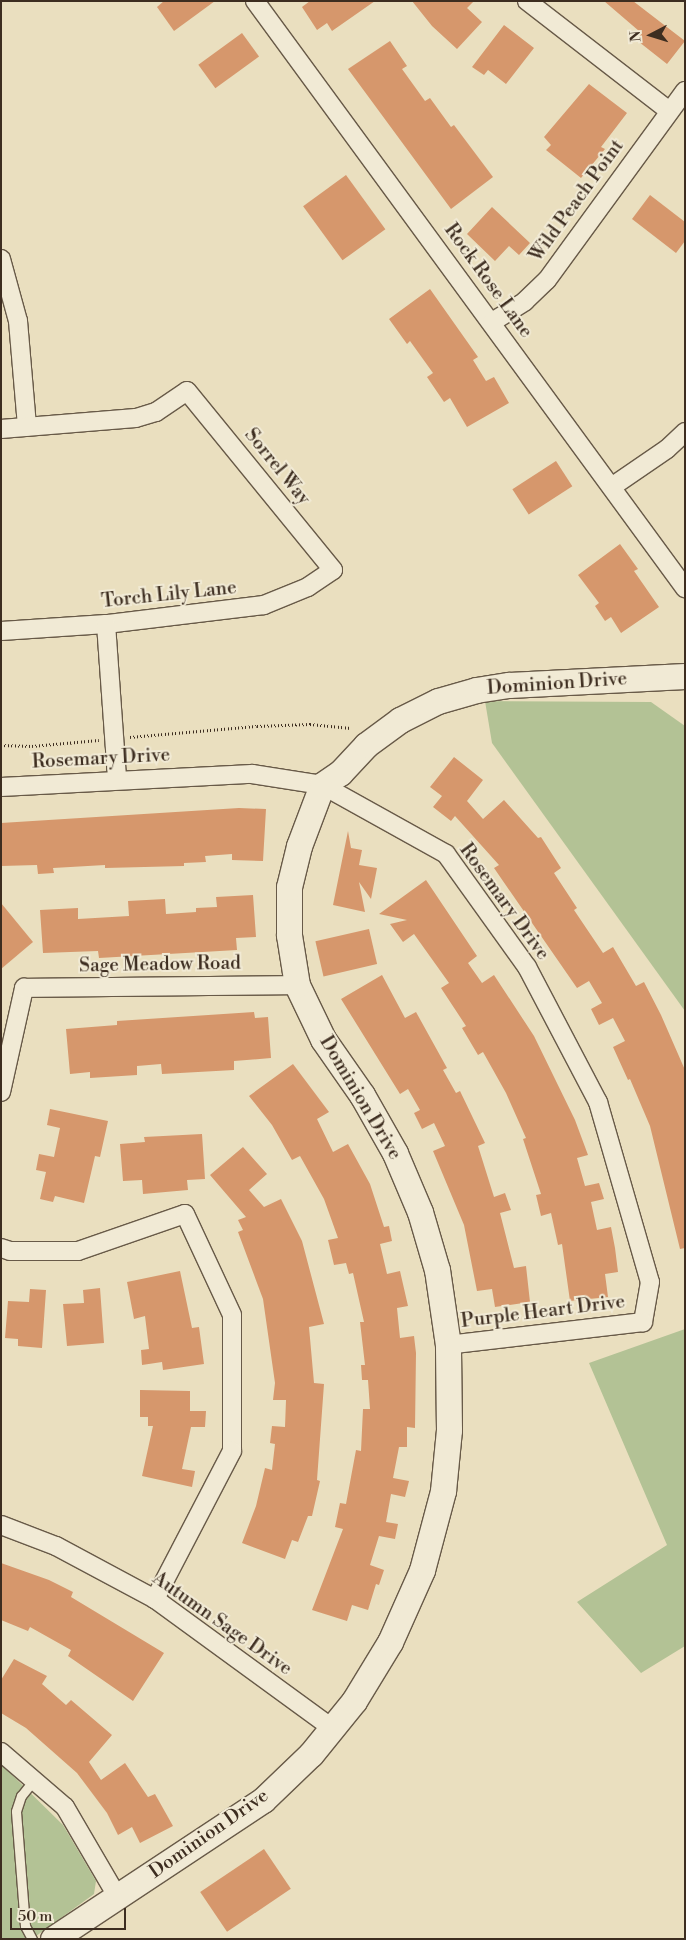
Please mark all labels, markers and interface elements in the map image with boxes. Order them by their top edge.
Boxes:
north arrow [626,10,676,60]
text: N [627,30,646,43]
street label: Wild Peach Point [525,135,629,267]
street label: Rock Rose Lane [439,219,537,343]
street label: Sorrel Way [239,424,315,510]
street label: Torch Lily Lane [100,577,238,613]
street label: Dominion Drive [486,668,628,700]
street label: Rosemary Drive [31,744,171,774]
street label: Rosemary Drive [454,839,554,965]
street label: Sage Meadow Road [79,952,241,978]
street label: Dominion Drive [314,1032,406,1164]
street label: Purple Heart Drive [460,1291,626,1333]
street label: Autumn Sage Drive [148,1567,296,1681]
street label: Dominion Drive [145,1784,273,1884]
scale bar [12,1898,129,1930]
text: 50 m [18,1907,52,1926]

